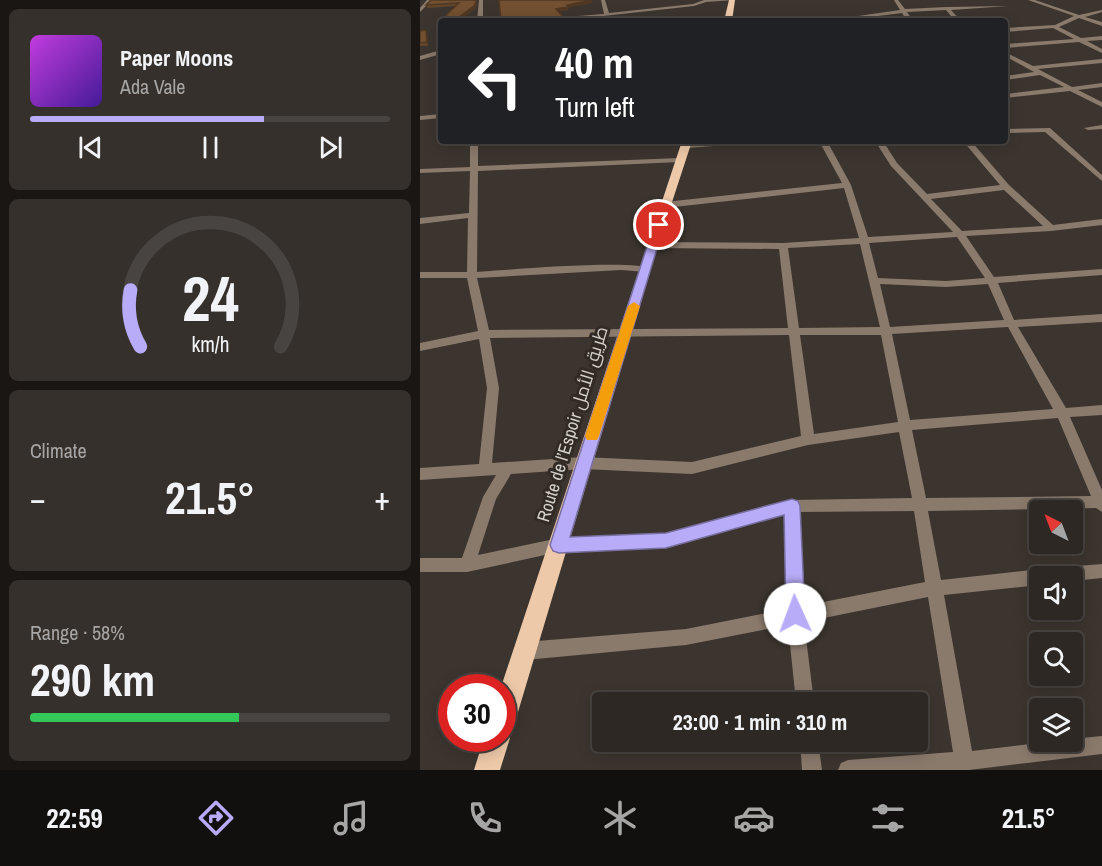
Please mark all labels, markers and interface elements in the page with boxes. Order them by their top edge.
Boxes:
text: 40 m [555,35,634,91]
icon: left [456,42,534,120]
text: Paper Moons [120,43,233,73]
text: Ada Vale [120,73,185,100]
text: Turn left [555,89,634,125]
icon: previous [74,131,107,164]
icon: pause [194,131,227,164]
icon: next [314,131,347,164]
pin [633,199,684,250]
icon: arrive [642,208,675,241]
text: 24 [182,256,238,340]
street label: Route de l’Espoir طريق الأمل [530,323,614,525]
text: km/h [191,330,229,359]
text: Climate [30,437,87,464]
text: 21.5° [165,467,255,528]
text: − [30,476,46,520]
text: + [374,476,390,520]
north arrow [1029,500,1083,554]
map controls [1029,500,1083,752]
button: sound [1029,566,1083,620]
position arrow [763,582,827,646]
text: Range · 58% [30,619,125,646]
button: search [1029,632,1083,686]
text: 290 km [30,649,155,710]
speed limit sign: 30 [438,674,516,752]
button: layers [1029,698,1083,752]
text: 23:00 · 1 min · 310 m [673,707,847,737]
icon: directions [195,797,237,839]
icon: music [330,797,372,839]
icon: phone [464,797,506,839]
icon: climate [599,797,641,839]
icon: car [733,797,775,839]
icon: filters [867,797,909,839]
text: 22:59 [46,800,103,836]
text: 21.5° [1002,800,1056,836]

